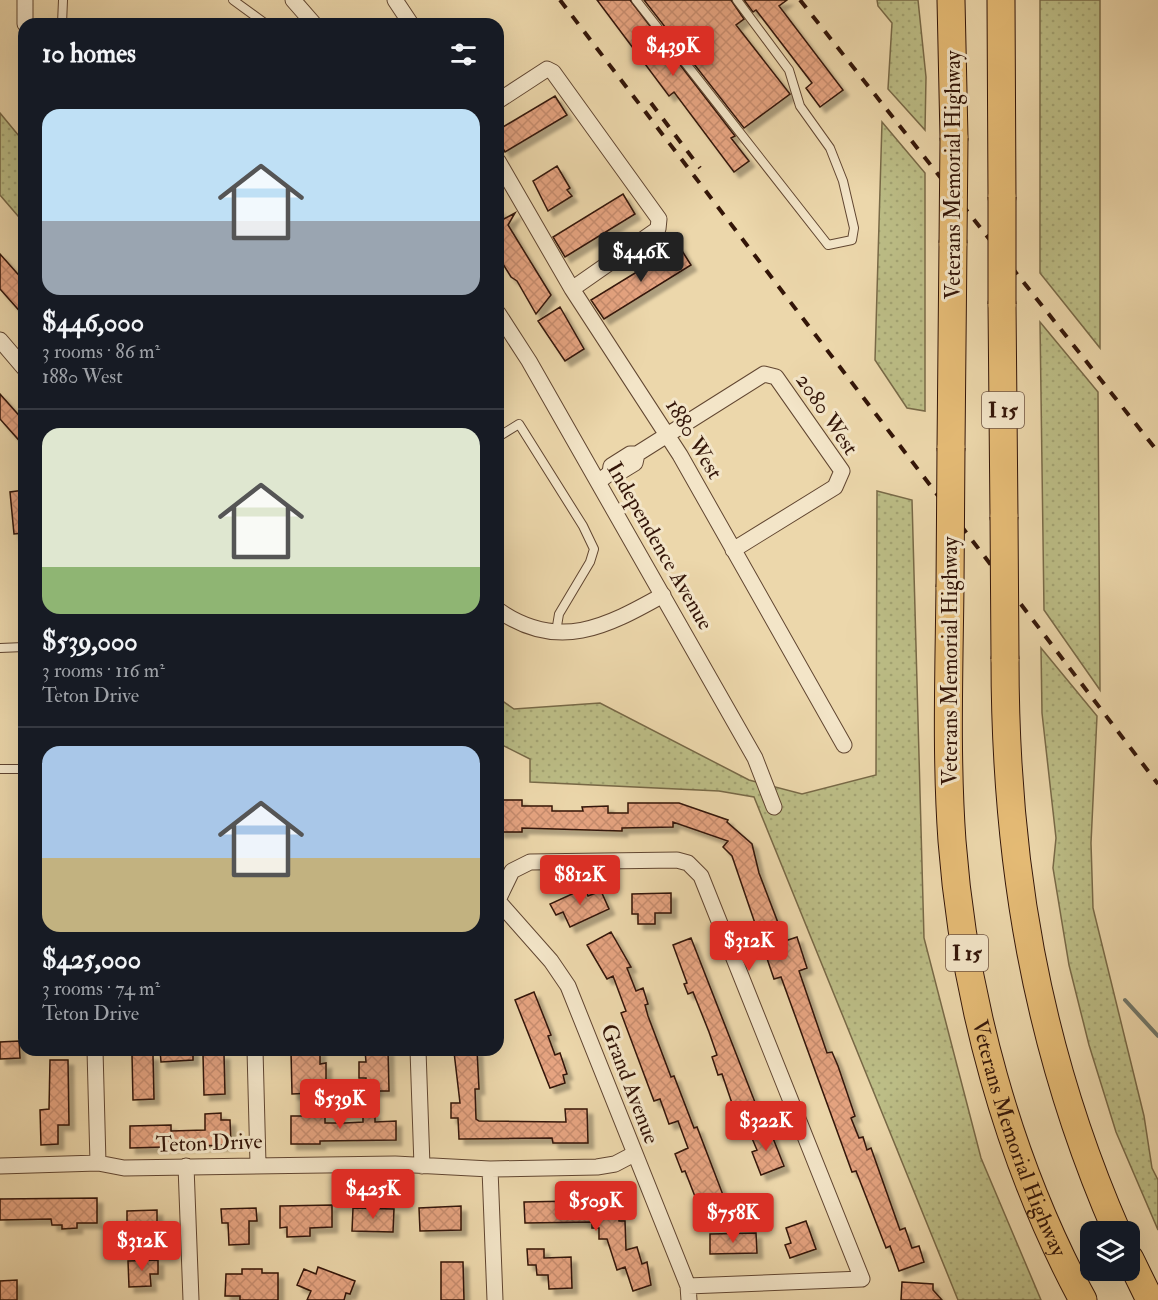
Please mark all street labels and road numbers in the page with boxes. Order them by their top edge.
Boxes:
street label: Veterans Memorial Highway [939,50,967,300]
street label: 2080 West [789,368,865,460]
road number: I 15 [982,392,1024,428]
street label: 1880 West [659,394,729,484]
street label: Independence Avenue [600,457,719,636]
street label: Veterans Memorial Highway [936,536,964,786]
road number: I 15 [946,935,988,971]
street label: Veterans Memorial Highway [966,1017,1073,1262]
street label: Grand Avenue [594,1020,666,1148]
street label: Teton Drive [155,1127,263,1159]

